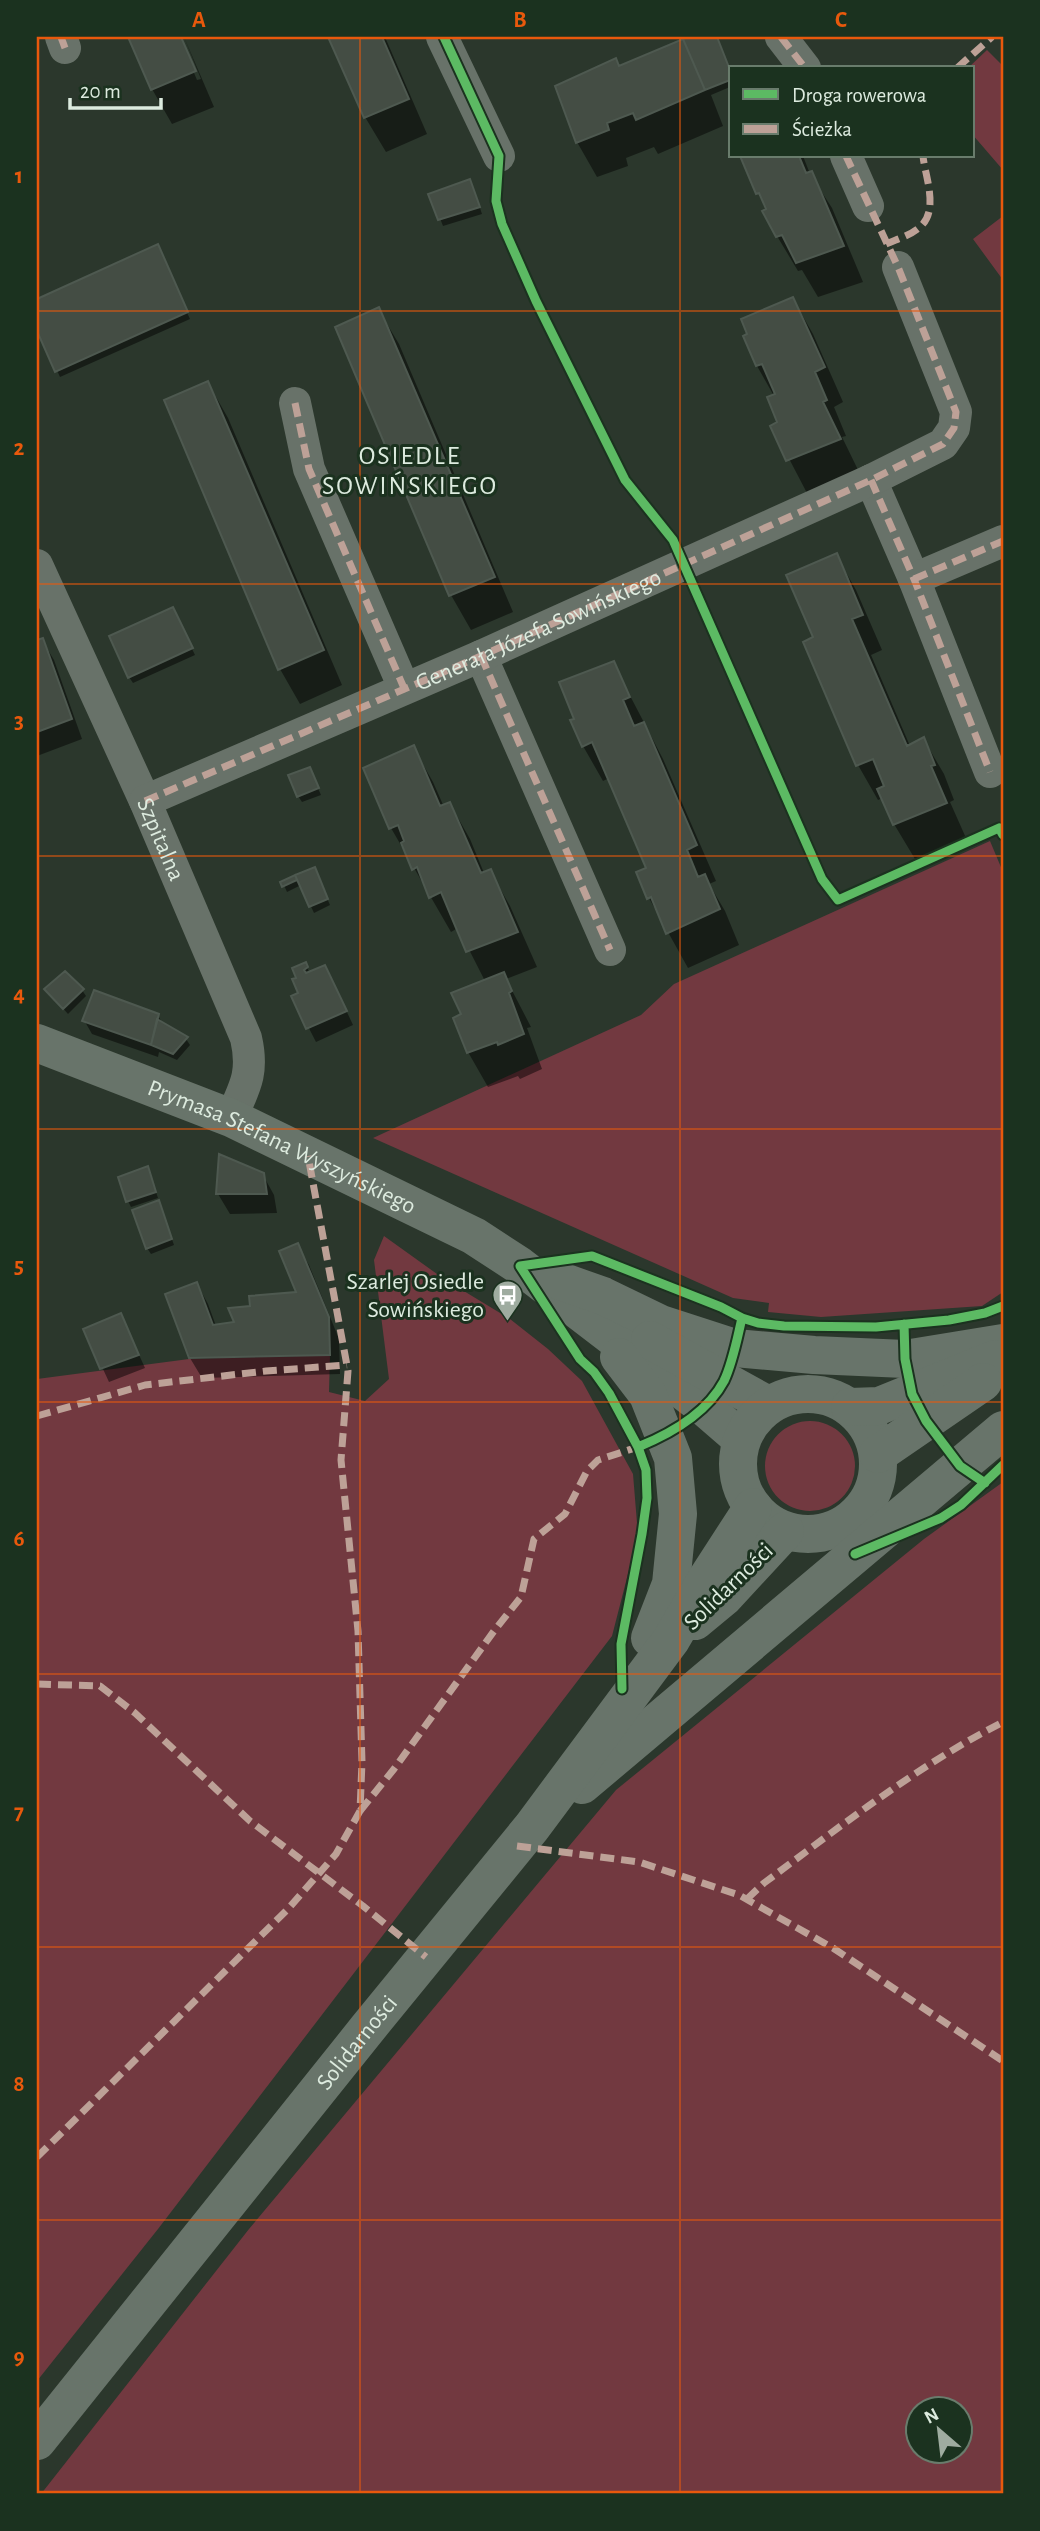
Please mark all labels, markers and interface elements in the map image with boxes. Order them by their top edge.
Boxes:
text: A [192,9,206,32]
text: B [513,9,527,32]
text: C [835,9,847,32]
scale bar [70,66,161,110]
legend [729,66,974,158]
text: 20 m [80,81,121,102]
text: Droga rowerowa [792,85,927,106]
text: Ścieżka [792,116,852,140]
text: 1 [15,165,23,188]
text: 2 [14,437,25,460]
district label: OSIEDLE SOWIŃSKIEGO [322,443,498,499]
street label: Generała Józefa Sowińskiego [412,565,665,696]
text: 3 [14,710,24,733]
street label: Szpitalna [132,795,189,884]
text: 4 [13,983,25,1006]
street label: Prymasa Stefana Wyszyńskiego [144,1076,419,1219]
text: 5 [14,1255,24,1278]
place label: Szarlej Osiedle Sowińskiego [346,1270,484,1322]
bus stop icon: Szarlej Osiedle Sowińskiego [490,1278,524,1322]
text: 6 [13,1528,25,1551]
street label: Solidarności [680,1539,778,1635]
text: 7 [14,1801,24,1824]
street label: Solidarności [312,1991,402,2095]
text: 8 [13,2073,25,2096]
text: 9 [13,2346,25,2369]
north arrow [904,2394,974,2464]
text: N [921,2405,942,2428]

